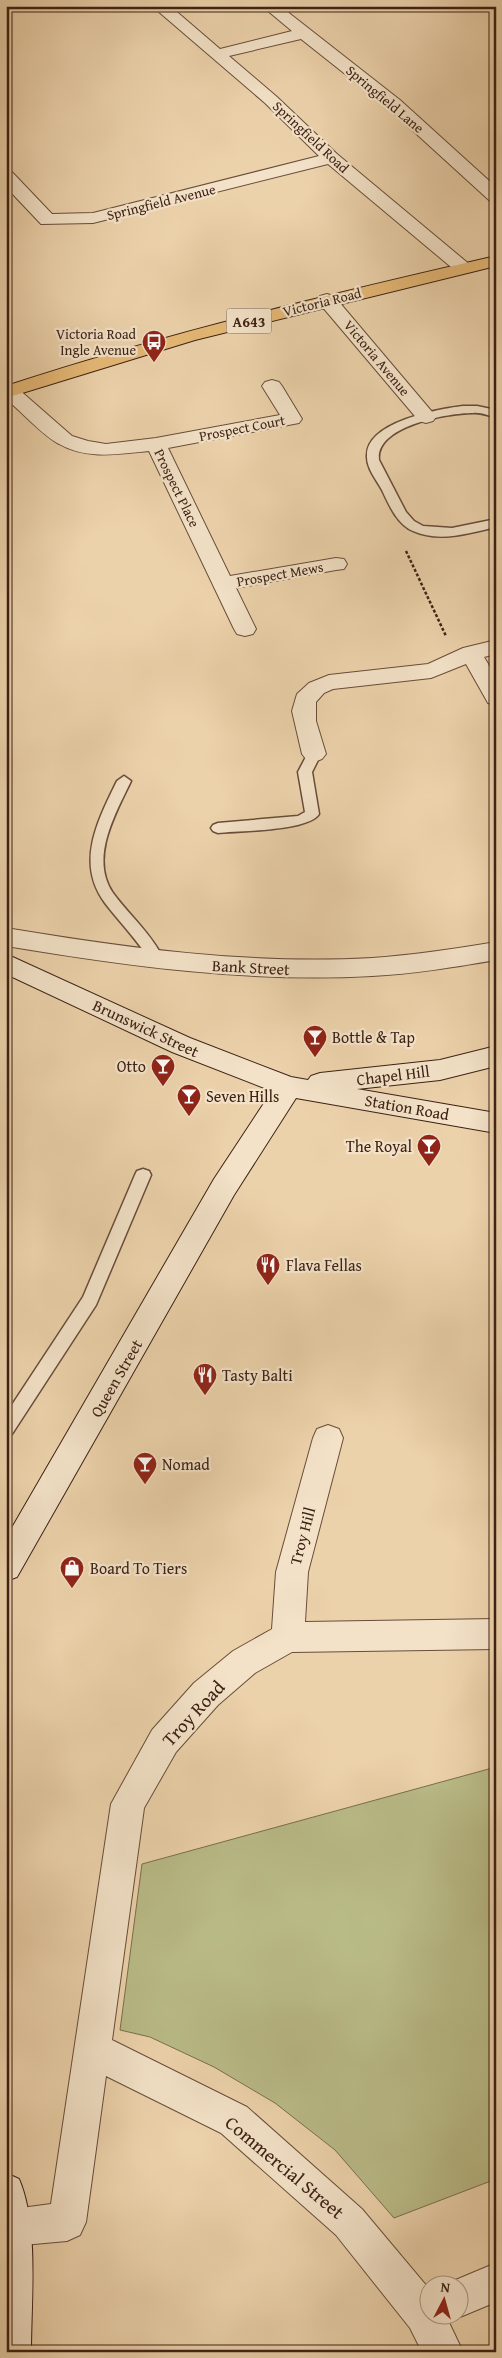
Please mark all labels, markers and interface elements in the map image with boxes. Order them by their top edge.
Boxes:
street label: Springfield Lane [342,60,429,138]
street label: Springfield Road [268,96,354,178]
street label: Springfield Avenue [105,179,218,225]
street label: Victoria Road [281,282,364,321]
road number: A643 [226,308,272,334]
street label: Victoria Avenue [339,316,415,401]
place label: Victoria Road Ingle Avenue [56,324,137,360]
bus stop icon: Victoria Road Ingle Avenue [141,329,167,363]
street label: Prospect Court [197,410,287,446]
street label: Prospect Place [149,445,205,531]
street label: Prospect Mews [235,557,325,591]
street label: Bank Street [212,953,291,981]
street label: Brunswick Street [89,993,203,1063]
bar icon: Bottle & Tap [302,1024,328,1058]
place label: Bottle & Tap [332,1025,415,1049]
bar icon: Otto [150,1053,176,1087]
place label: Otto [117,1054,146,1078]
street label: Chapel Hill [355,1059,431,1091]
bar icon: Seven Hills [176,1083,202,1117]
place label: Seven Hills [206,1084,279,1108]
street label: Station Road [363,1088,452,1126]
bar icon: The Royal [416,1133,442,1167]
place label: The Royal [346,1134,413,1158]
restaurant icon: Flava Fellas [255,1252,281,1286]
place label: Flava Fellas [286,1253,362,1277]
street label: Queen Street [84,1334,148,1421]
restaurant icon: Tasty Balti [192,1362,218,1396]
place label: Tasty Balti [222,1363,293,1387]
bar icon: Nomad [132,1451,158,1485]
place label: Nomad [162,1452,210,1476]
street label: Troy Hill [283,1504,321,1568]
shop icon: Board To Tiers [59,1555,85,1589]
place label: Board To Tiers [90,1556,187,1580]
street label: Troy Road [155,1673,232,1752]
street label: Commercial Street [219,2109,351,2225]
north arrow [420,2276,470,2326]
text: N [440,2277,452,2298]

